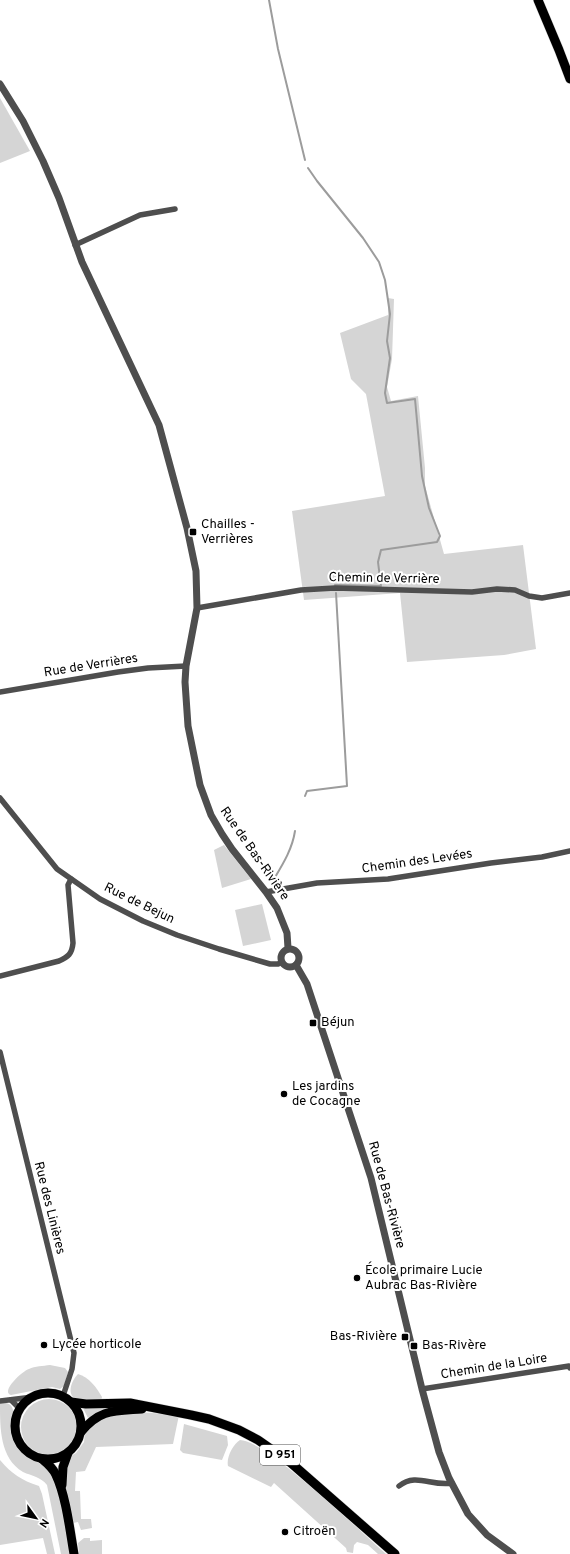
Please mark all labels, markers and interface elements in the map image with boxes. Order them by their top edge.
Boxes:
place label: Chailles - Verrières [201,517,255,548]
marker: Chailles - Verrières [188,527,198,537]
street label: Chemin de Verrière [328,570,440,588]
street label: Rue de Verrières [43,651,139,681]
street label: Rue de Bas-Rivière [216,804,292,904]
street label: Chemin des Levées [361,846,473,878]
street label: Rue de Bejun [101,880,177,928]
place label: Béjun [321,1015,355,1031]
marker: Béjun [308,1018,318,1028]
place label: Les jardins de Cocagne [292,1079,361,1110]
marker: Les jardins de Cocagne [279,1089,289,1099]
street label: Rue de Bas-Rivière [364,1140,408,1250]
street label: Rue des Linières [30,1160,68,1256]
place label: École primaire Lucie Aubrac Bas-Rivière [365,1261,483,1294]
marker: École primaire Lucie Aubrac Bas-Rivière [352,1273,362,1283]
place label: Bas-Rivière [330,1329,397,1345]
marker: Bas-Rivière [400,1332,410,1342]
place label: Lycée horticole [52,1337,141,1353]
place label: Bas-Rivère [422,1338,486,1354]
marker: Lycée horticole [39,1340,49,1350]
marker: Bas-Rivère [409,1341,419,1351]
street label: Chemin de la Loire [439,1351,549,1383]
road number: D 951 [260,1445,300,1465]
north arrow [16,1498,56,1538]
text: N [36,1516,52,1530]
place label: Citroën [293,1524,336,1540]
marker: Citroën [280,1527,290,1537]

